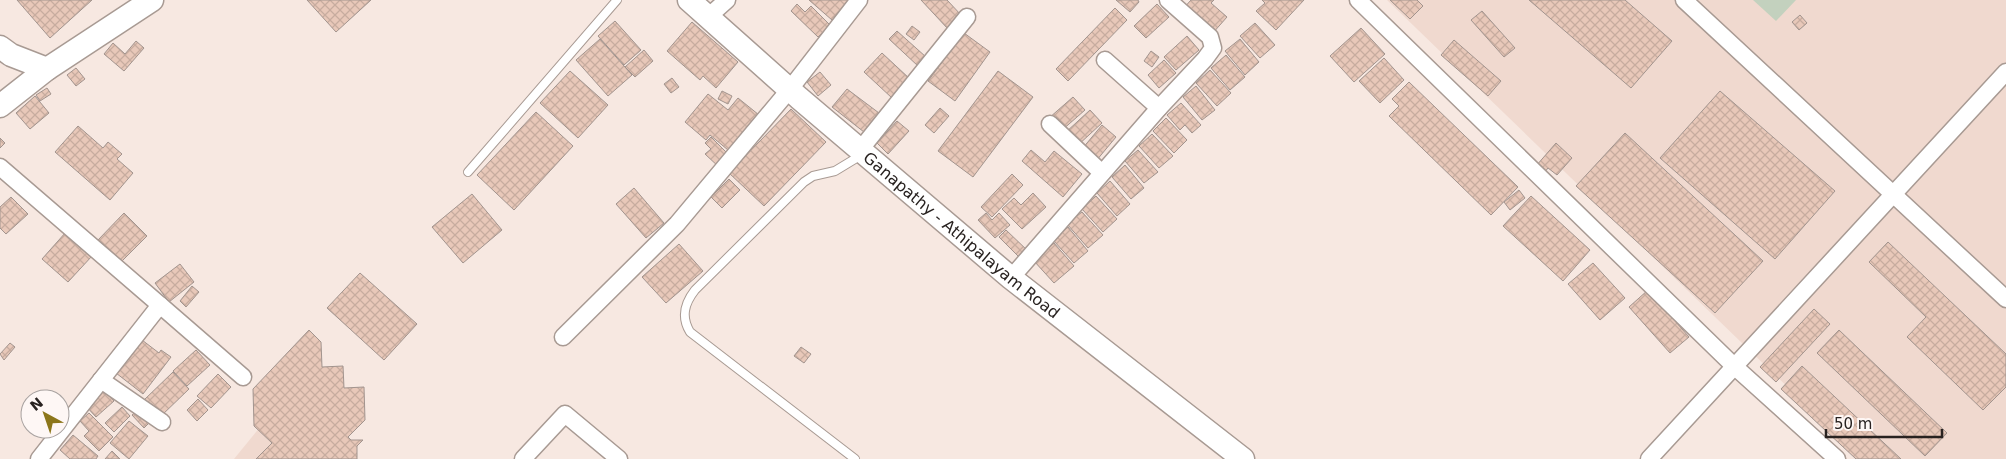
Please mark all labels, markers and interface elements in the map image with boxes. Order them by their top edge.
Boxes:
street label: Ganapathy - Athipalayam Road [860,148,1064,322]
north arrow [20,389,70,439]
text: N [27,394,46,414]
scale bar [1826,406,1942,438]
text: 50 m [1834,415,1872,433]

